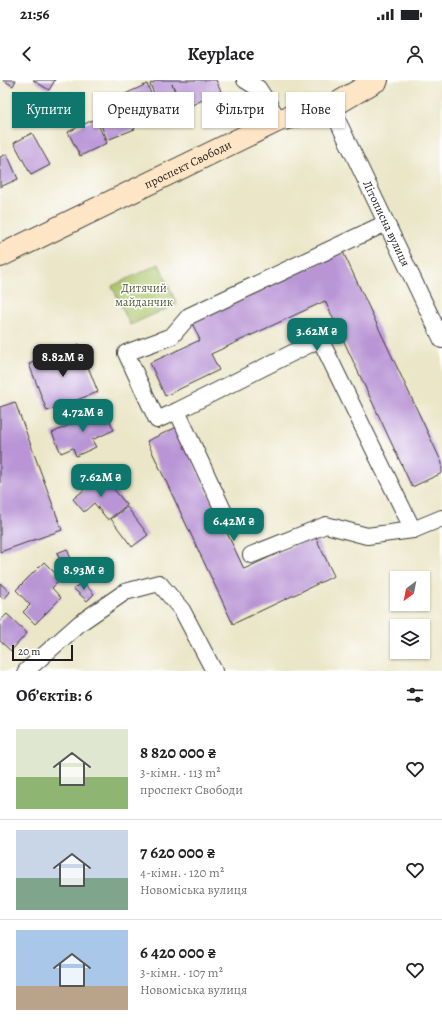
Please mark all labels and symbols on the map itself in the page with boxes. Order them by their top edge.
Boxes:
street label: проспект Свободи [142,136,234,192]
street label: Літописна вулиця [359,178,414,269]
park label: Дитячий майданчик [115,280,173,310]
pin: 3.62M ₴ [280,318,354,352]
pin: 8.82M ₴ [26,344,100,378]
pin: 4.72M ₴ [46,399,120,433]
pin: 7.62M ₴ [64,464,138,498]
pin: 6.42M ₴ [197,508,271,542]
pin: 8.93M ₴ [47,557,121,591]
north arrow [390,571,430,611]
scale bar [12,643,73,662]

